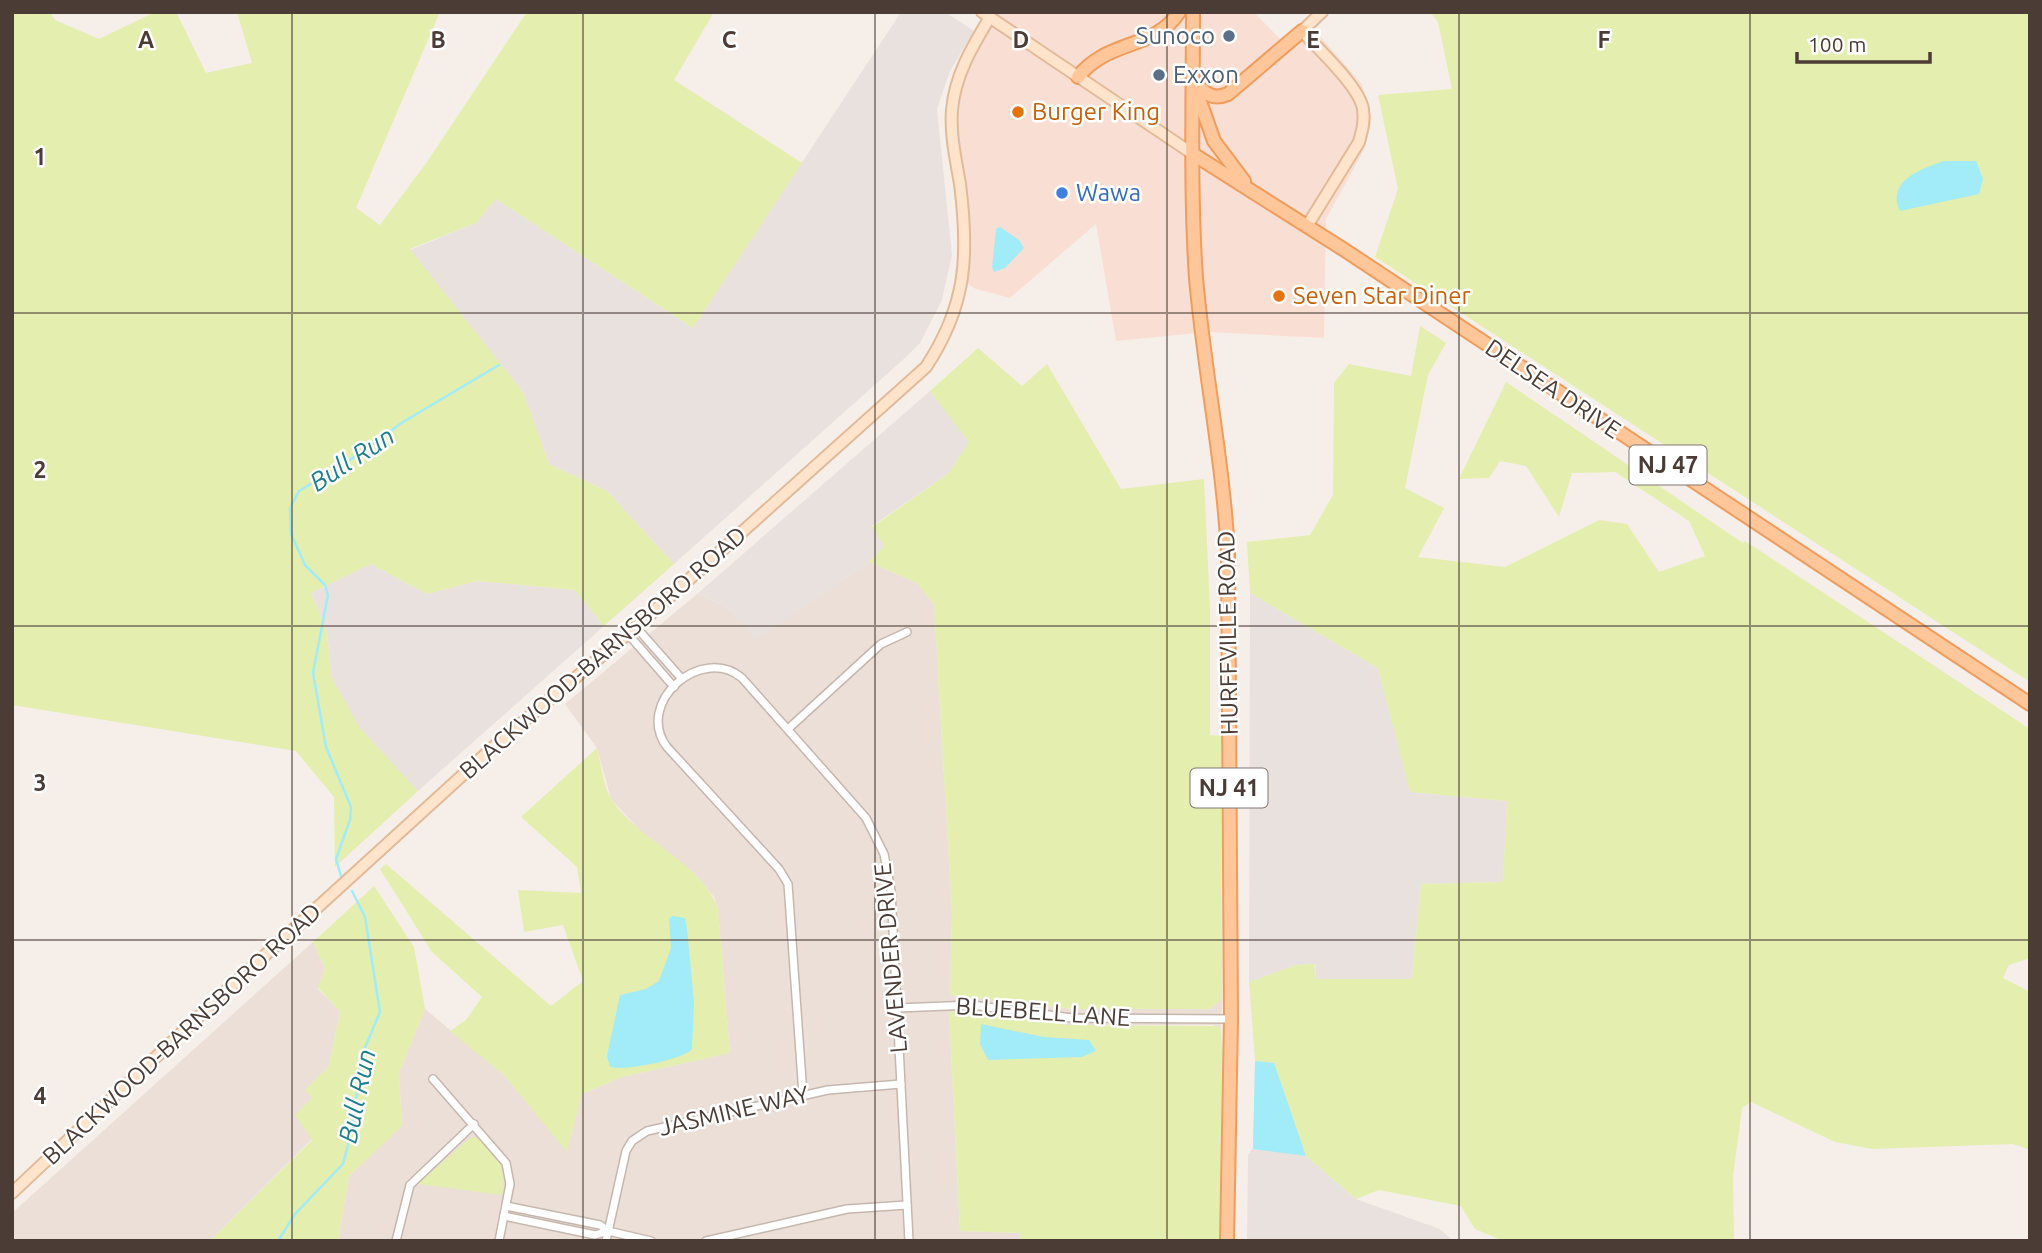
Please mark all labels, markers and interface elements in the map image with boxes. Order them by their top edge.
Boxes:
scale bar [1797,21,1930,65]
place label: Sunoco [1136,22,1215,49]
text: A [138,27,154,52]
text: B [430,27,446,52]
text: C [722,27,737,52]
text: D [1013,27,1029,52]
text: E [1306,27,1320,52]
text: F [1598,27,1611,52]
marker: Sunoco [1221,28,1237,44]
text: 100 m [1808,32,1866,56]
place label: Exxon [1173,61,1239,88]
marker: Exxon [1151,67,1167,83]
place label: Burger King [1032,98,1160,125]
marker: Burger King [1010,104,1026,120]
text: 1 [34,144,46,169]
place label: Wawa [1076,179,1141,206]
marker: Wawa [1054,185,1070,201]
place label: Seven Star Diner [1293,282,1471,309]
marker: Seven Star Diner [1271,288,1287,304]
street label: DELSEA DRIVE [1481,333,1626,444]
water label: Bull Run [304,421,400,497]
road number: NJ 47 [1630,446,1706,485]
text: 2 [34,457,46,482]
street label: BLACKWOOD-BARNSBORO ROAD [454,521,751,784]
street label: HURFFVILLE ROAD [1212,531,1243,735]
road number: NJ 41 [1190,768,1268,808]
text: 3 [34,770,46,795]
street label: LAVENDER DRIVE [869,862,912,1054]
street label: BLACKWOOD-BARNSBORO ROAD [37,897,326,1170]
street label: BLUEBELL LANE [955,992,1131,1031]
water label: Bull Run [332,1046,381,1145]
street label: JASMINE WAY [656,1080,812,1141]
text: 4 [34,1083,47,1108]

